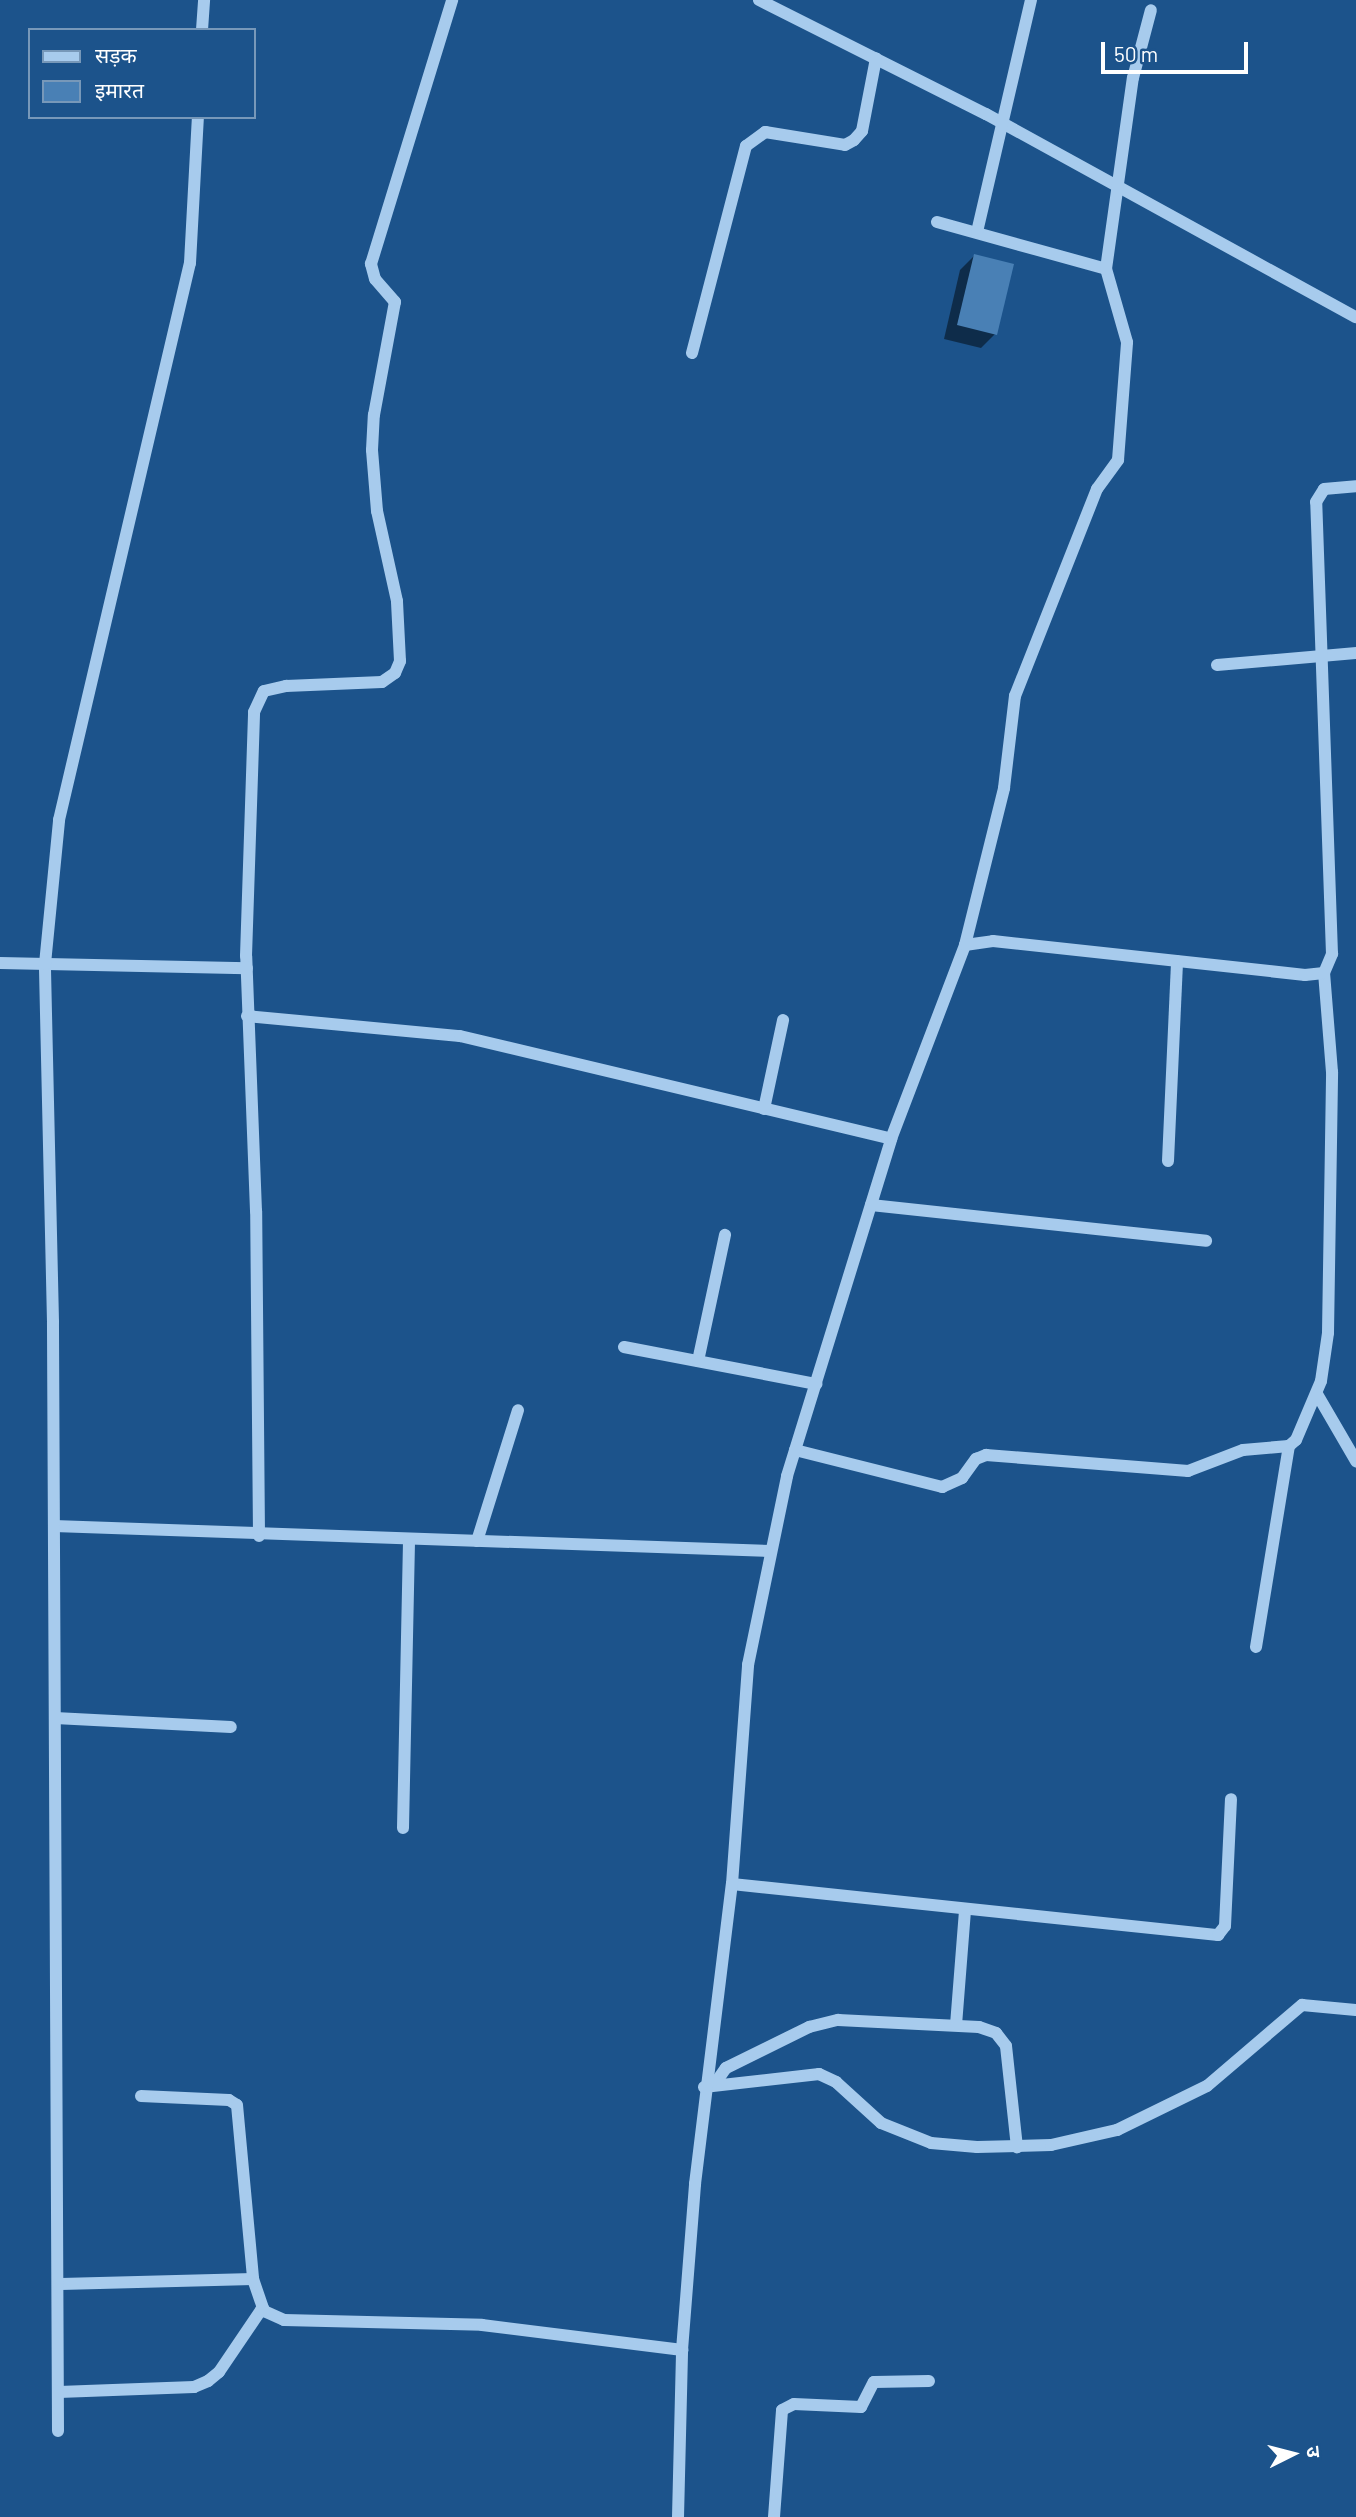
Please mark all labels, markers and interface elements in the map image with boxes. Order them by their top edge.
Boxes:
legend [28,28,256,119]
scale bar [1104,28,1251,72]
text: 50 m [1114,41,1158,66]
text: सड़क [95,42,137,67]
text: इमारत [95,77,144,102]
north arrow [1258,2419,1328,2489]
text: उ [1302,2445,1326,2458]

